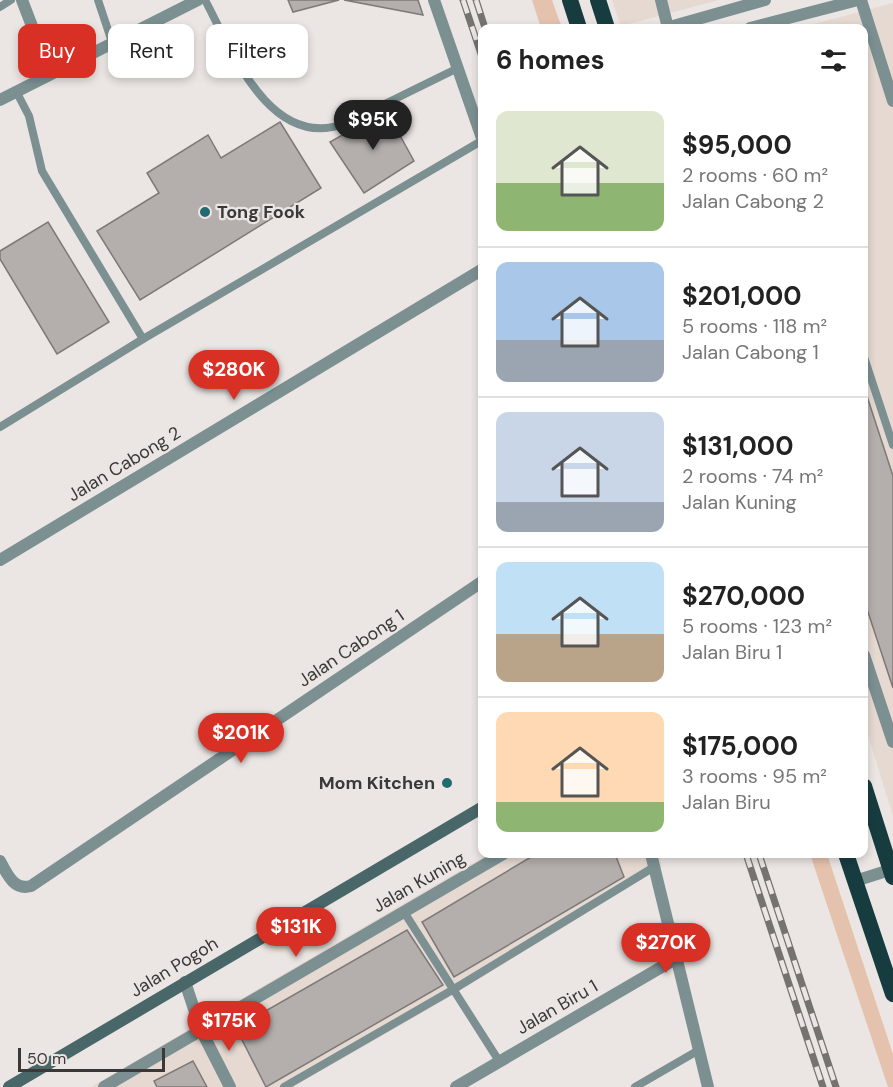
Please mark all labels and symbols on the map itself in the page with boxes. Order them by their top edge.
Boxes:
pin: $95K [337,100,409,151]
place label: Tong Fook [217,200,306,224]
marker: Tong Fook [198,205,212,219]
pin: $280K [192,350,276,401]
street label: Jalan Cabong 2 [63,421,185,507]
street label: Jalan Cabong 1 [293,604,409,692]
pin: $201K [199,713,283,764]
place label: Mom Kitchen [319,771,435,795]
marker: Mom Kitchen [440,776,454,790]
street label: Jalan Kuning [368,846,470,918]
pin: $131K [254,907,338,958]
pin: $270K [624,923,708,974]
street label: Jalan Pogoh [126,931,222,1003]
street label: Jalan Biru 1 [512,974,602,1040]
pin: $175K [187,1001,271,1052]
scale bar [18,1045,165,1072]

